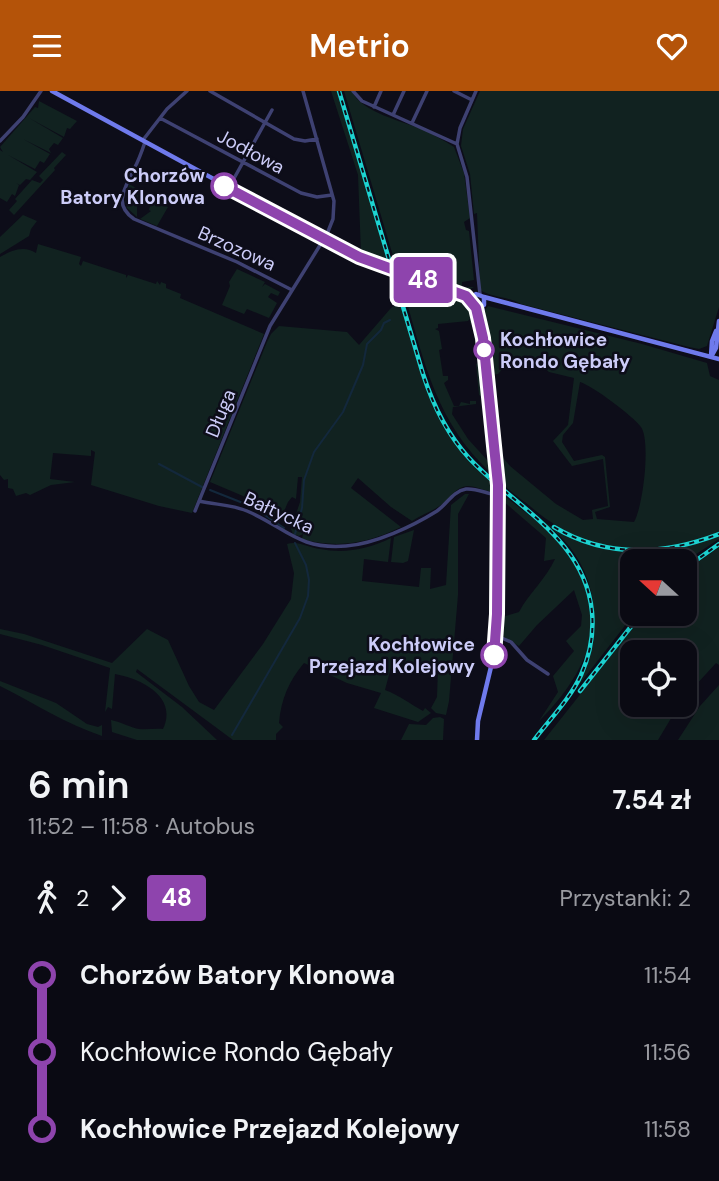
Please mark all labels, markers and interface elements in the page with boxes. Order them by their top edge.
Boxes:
text: Metrio [309,25,410,67]
icon: menu [28,27,66,65]
icon: heart [653,27,691,65]
street label: Jodłowa [213,123,289,180]
place label: Chorzów Batory Klonowa [60,163,205,210]
marker: Chorzów Batory Klonowa [211,173,237,199]
street label: Brzozowa [194,220,280,277]
line badge: 48 [392,257,454,303]
text: 48 [408,264,438,295]
place label: Kochłowice Rondo Gębały [500,327,631,374]
marker: Kochłowice Rondo Gębały [474,340,494,360]
street label: Długa [200,385,241,441]
street label: Bałtycka [240,485,318,540]
north arrow [620,549,696,627]
map controls [620,549,697,717]
place label: Kochłowice Przejazd Kolejowy [309,632,476,679]
button: locate [620,640,697,717]
marker: Kochłowice Przejazd Kolejowy [481,642,507,668]
text: 6 min [28,760,130,810]
text: 7.54 zł [612,783,691,817]
text: 11:52 – 11:58 · Autobus [28,811,255,841]
icon: walk [28,879,66,917]
icon: forward [99,879,137,917]
text: 48 [161,882,192,913]
text: 2 [76,883,89,913]
text: Przystanki: 2 [560,883,691,913]
text: Chorzów Batory Klonowa [80,958,395,992]
text: 11:54 [644,960,691,990]
text: Kochłowice Rondo Gębały [80,1035,393,1069]
text: 11:56 [644,1037,691,1067]
text: Kochłowice Przejazd Kolejowy [80,1112,460,1146]
text: 11:58 [644,1114,691,1144]

